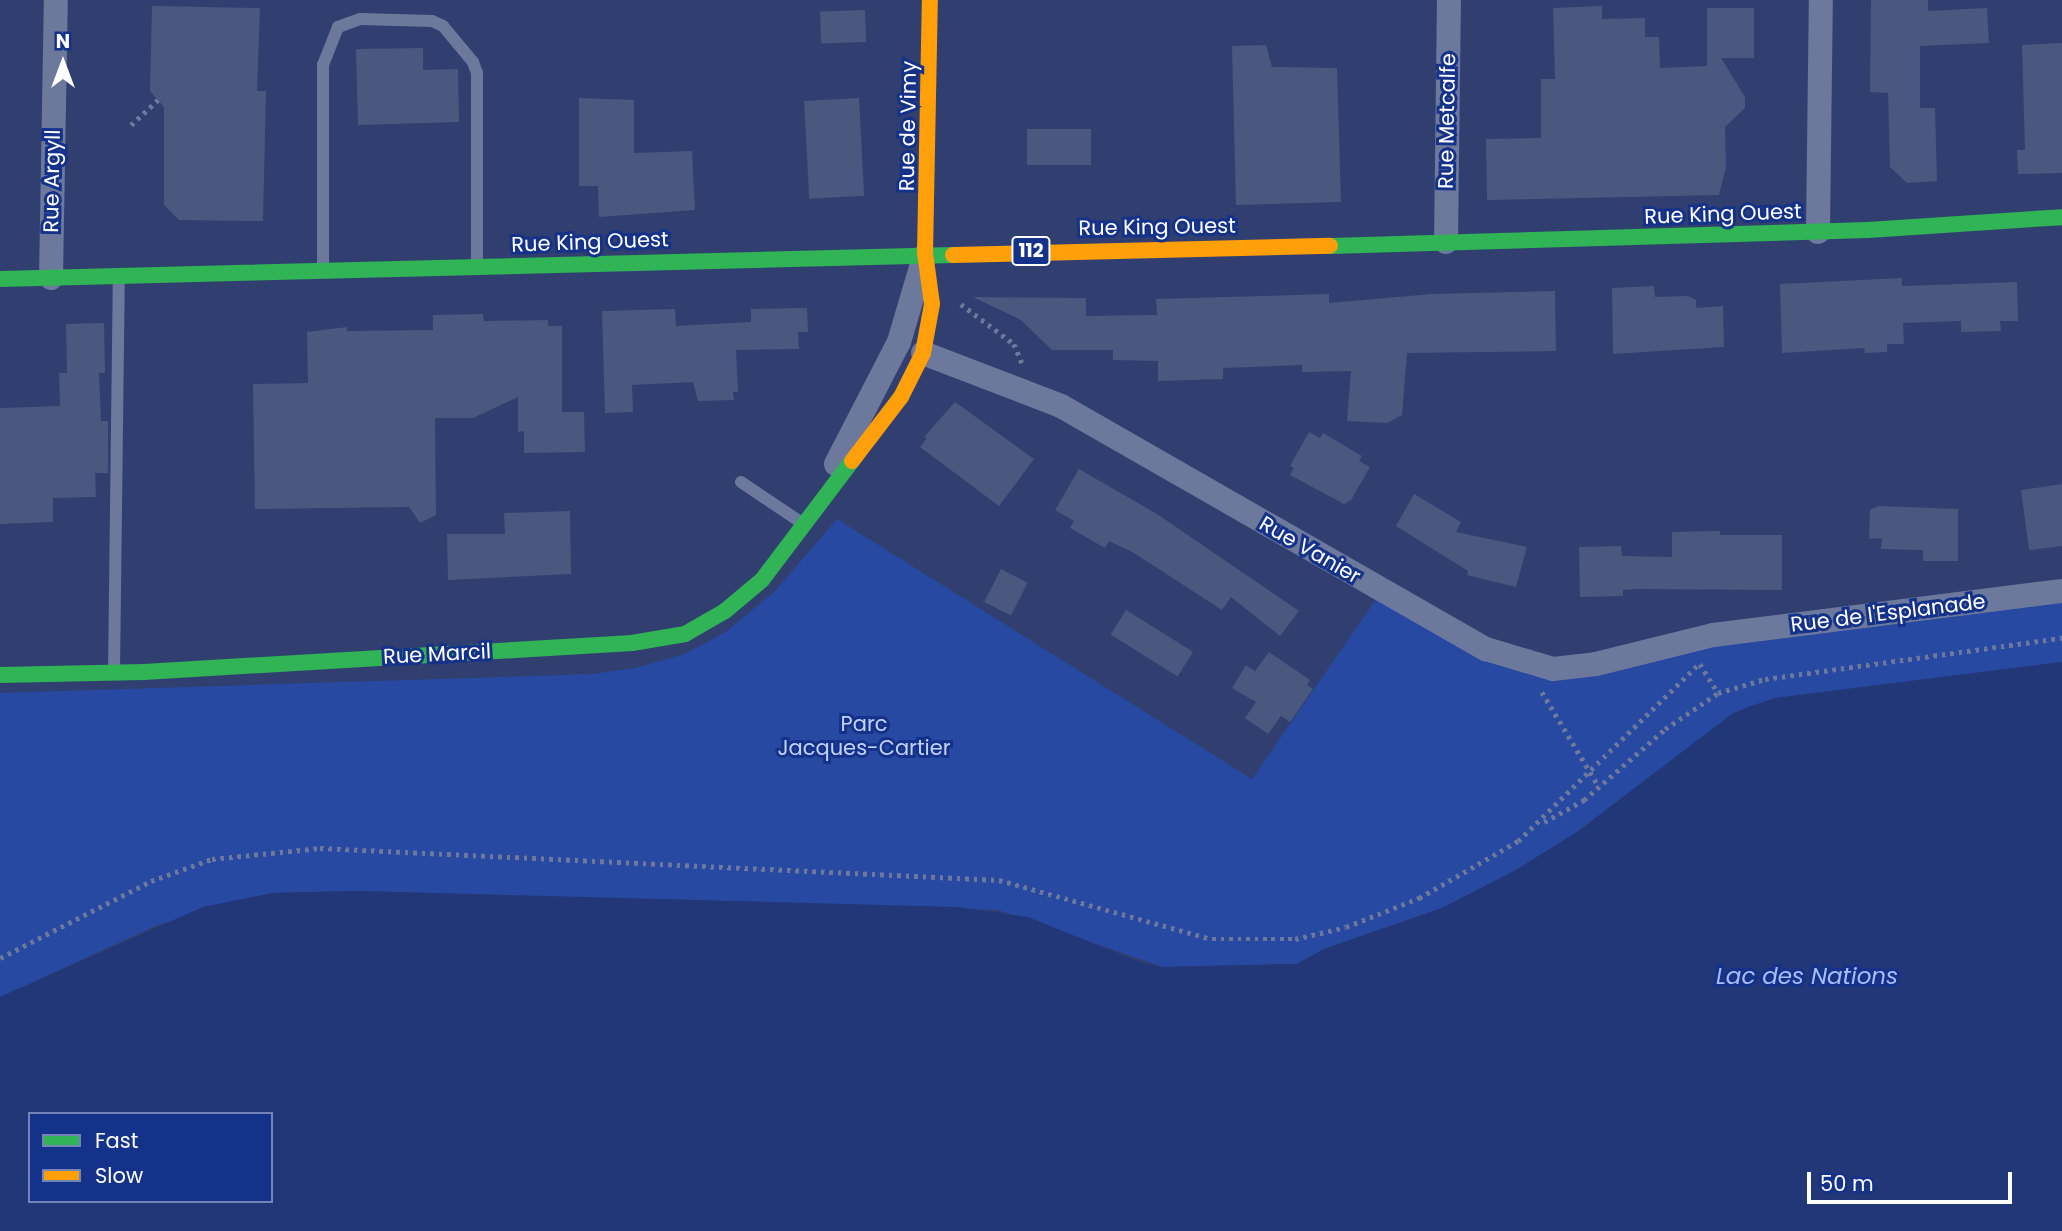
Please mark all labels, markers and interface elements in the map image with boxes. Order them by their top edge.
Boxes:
north arrow [28,28,98,98]
text: N [56,28,70,55]
street label: Rue Metcalfe [1433,53,1461,189]
street label: Rue de Vimy [894,61,922,191]
street label: Rue Argyll [39,129,65,233]
street label: Rue King Ouest [1644,199,1802,229]
street label: Rue King Ouest [1078,213,1236,241]
street label: Rue King Ouest [511,227,669,257]
road number: 112 [1010,235,1052,266]
street label: Rue Vanier [1255,511,1365,589]
street label: Rue de l'Esplanade [1789,589,1987,637]
street label: Rue Marcil [382,639,492,669]
park label: Parc Jacques-Cartier [777,711,951,761]
water label: Lac des Nations [1716,962,1898,990]
legend [28,1112,273,1203]
text: Fast [95,1126,138,1155]
scale bar [1810,1158,2015,1202]
text: Slow [95,1161,143,1190]
text: 50 m [1820,1169,1874,1198]

